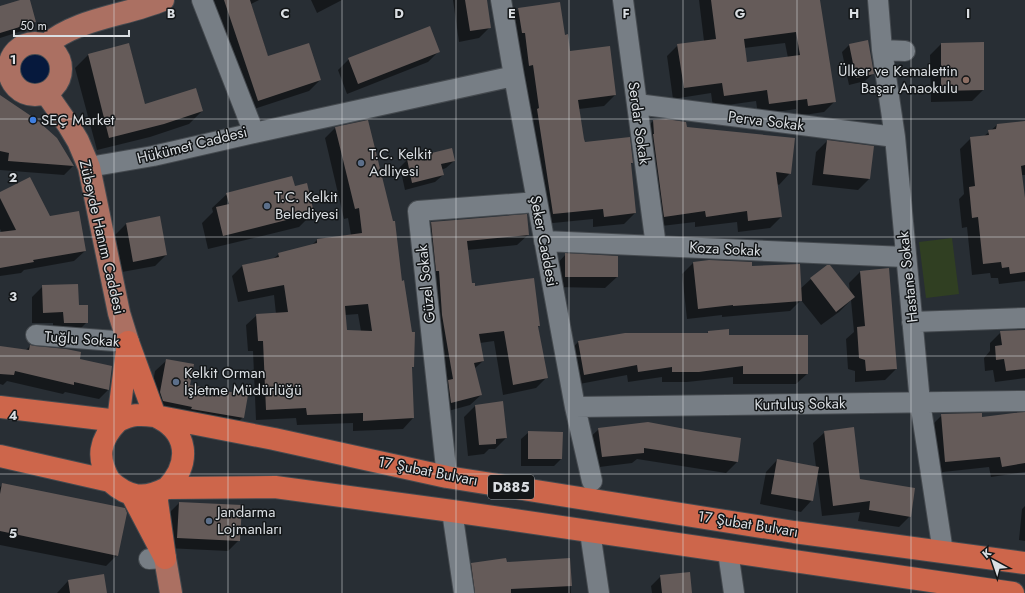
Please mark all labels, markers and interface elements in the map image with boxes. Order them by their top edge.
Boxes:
text: B [167,4,176,23]
text: C [280,4,290,23]
text: D [394,4,404,23]
text: E [508,4,516,23]
text: F [622,4,630,23]
text: G [735,4,746,23]
text: H [849,4,859,23]
text: I [966,4,970,23]
scale bar [14,12,129,38]
text: 50 m [20,17,47,35]
text: 1 [10,50,16,69]
place label: Ülker ve Kemalettin Başar Anaokulu [838,60,958,99]
marker: Ülker ve Kemalettin Başar Anaokulu [961,75,971,85]
street label: Serdar Sokak [622,80,656,166]
street label: Perva Sokak [727,105,806,137]
place label: SEÇ Market [41,109,115,131]
marker: SEÇ Market [28,115,38,125]
street label: Hükümet Caddesi [135,121,249,169]
place label: T.C. Kelkit Adliyesi [369,143,432,182]
street label: Zübeyde Hanım Caddesi [74,158,130,316]
marker: T.C. Kelkit Adliyesi [356,158,366,168]
text: 2 [9,168,17,187]
place label: T.C. Kelkit Belediyesi [275,186,339,225]
street label: Şeker Caddesi [524,194,564,288]
marker: T.C. Kelkit Belediyesi [262,201,272,211]
street label: Hastane Sokak [892,230,924,324]
street label: Koza Sokak [689,236,762,262]
street label: Güzel Sokak [411,243,441,324]
text: 3 [9,287,17,306]
street label: Tuğlu Sokak [44,325,120,353]
place label: Kelkit Orman İşletme Müdürlüğü [184,362,302,401]
marker: Kelkit Orman İşletme Müdürlüğü [171,377,181,387]
street label: Kurtuluş Sokak [754,392,846,416]
text: 4 [8,406,18,425]
street label: 17 Şubat Bulvarı [376,451,480,491]
road number: D885 [488,475,534,499]
place label: Jandarma Lojmanları [215,501,282,540]
street label: 17 Şubat Bulvarı [696,505,800,543]
marker: Jandarma Lojmanları [204,516,214,526]
text: 5 [9,524,17,543]
north arrow [973,541,1013,581]
text: K [978,545,995,562]

